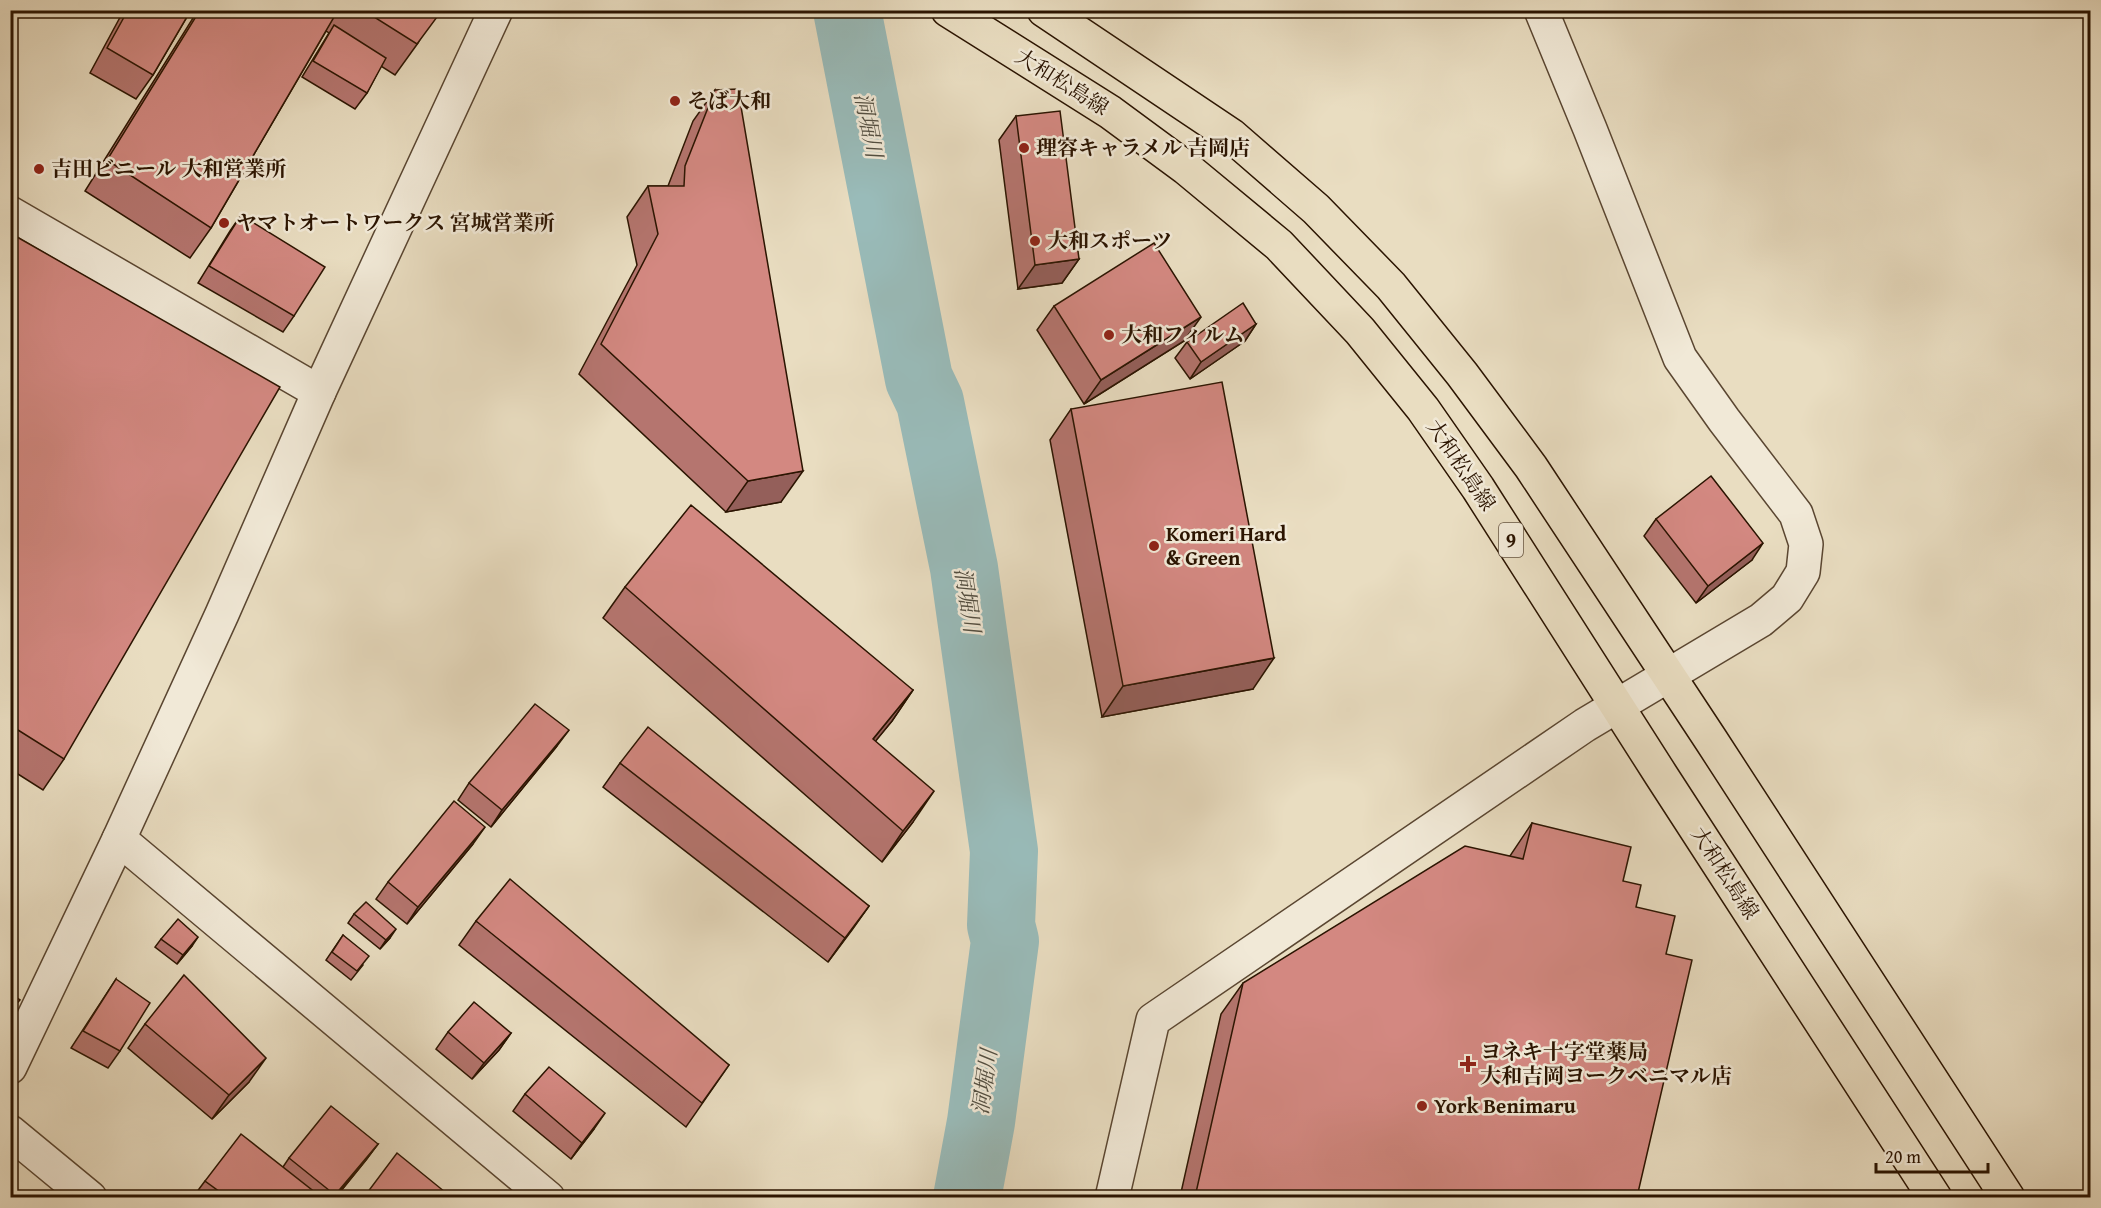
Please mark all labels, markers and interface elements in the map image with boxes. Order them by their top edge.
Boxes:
street label: 大和松島線 [1010,41,1115,123]
place label: そば大和 [687,85,771,116]
water label: 洞堀川 [847,90,891,162]
marker: そば大和 [668,94,682,108]
place label: 理容キャラメル 吉岡店 [1036,132,1250,163]
marker: 理容キャラメル 吉岡店 [1017,141,1031,155]
place label: 吉田ビニール 大和営業所 [51,153,286,184]
marker: 吉田ビニール 大和営業所 [32,162,46,176]
place label: ヤマトオートワークス 宮城営業所 [236,207,555,238]
marker: ヤマトオートワークス 宮城営業所 [217,216,231,230]
place label: 大和スポーツ [1047,225,1172,256]
marker: 大和スポーツ [1028,234,1042,248]
place label: 大和フィルム [1121,319,1244,350]
marker: 大和フィルム [1102,328,1116,342]
street label: 大和松島線 [1419,413,1504,517]
place label: Komeri Hard & Green [1166,518,1286,573]
road number: 9 [1499,523,1523,557]
marker: Komeri Hard & Green [1147,539,1161,553]
water label: 洞堀川 [947,565,989,637]
street label: 大和松島線 [1684,820,1767,925]
place label: ヨネキ十字堂薬局 大和吉岡ヨークベニマル店 [1480,1036,1732,1091]
water label: 洞堀川 [964,1045,1005,1117]
marker: ヨネキ十字堂薬局 大和吉岡ヨークベニマル店 [1461,1057,1475,1071]
place label: York Benimaru [1434,1090,1576,1121]
marker: York Benimaru [1415,1099,1429,1113]
scale bar [1876,1136,1988,1174]
text: 20 m [1885,1143,1921,1170]

